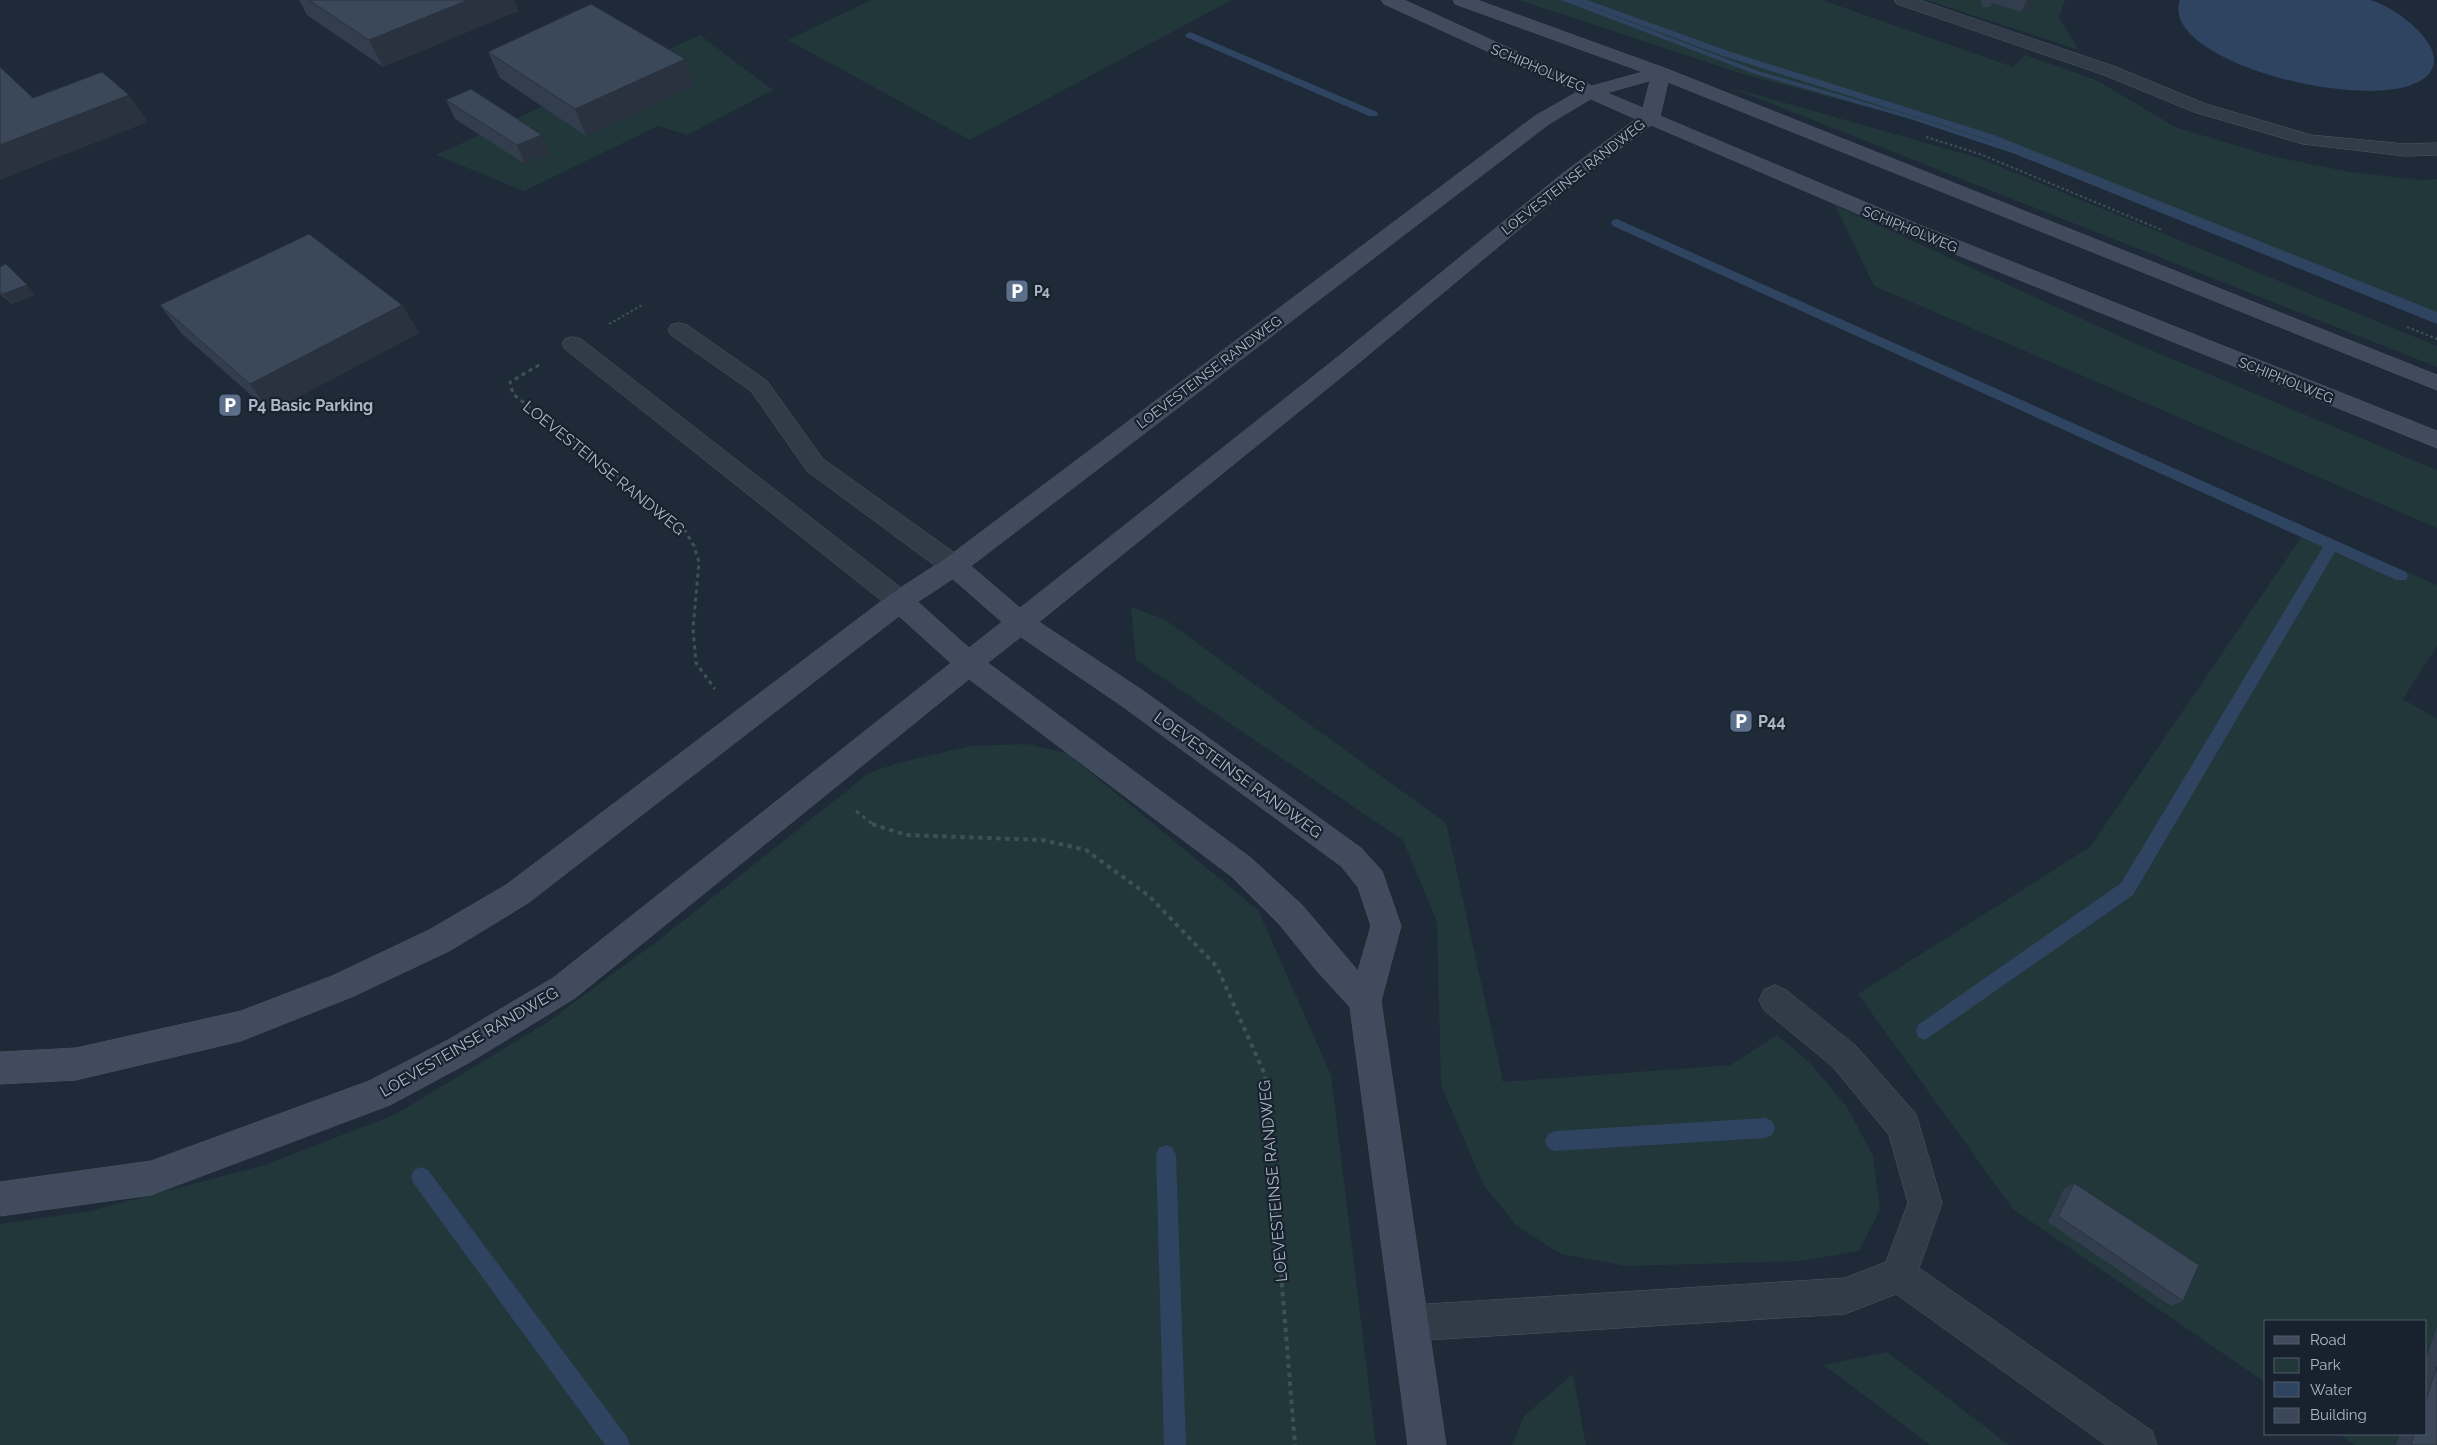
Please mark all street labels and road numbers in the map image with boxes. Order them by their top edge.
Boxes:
street label: SCHIPHOLWEG [1488,41,1588,95]
street label: LOEVESTEINSE RANDWEG [1498,116,1648,238]
street label: SCHIPHOLWEG [1860,203,1960,255]
street label: LOEVESTEINSE RANDWEG [1133,312,1285,432]
street label: SCHIPHOLWEG [2236,354,2336,406]
street label: LOEVESTEINSE RANDWEG [519,397,689,539]
street label: LOEVESTEINSE RANDWEG [1150,708,1326,842]
street label: LOEVESTEINSE RANDWEG [377,983,561,1101]
street label: LOEVESTEINSE RANDWEG [1255,1079,1291,1283]

